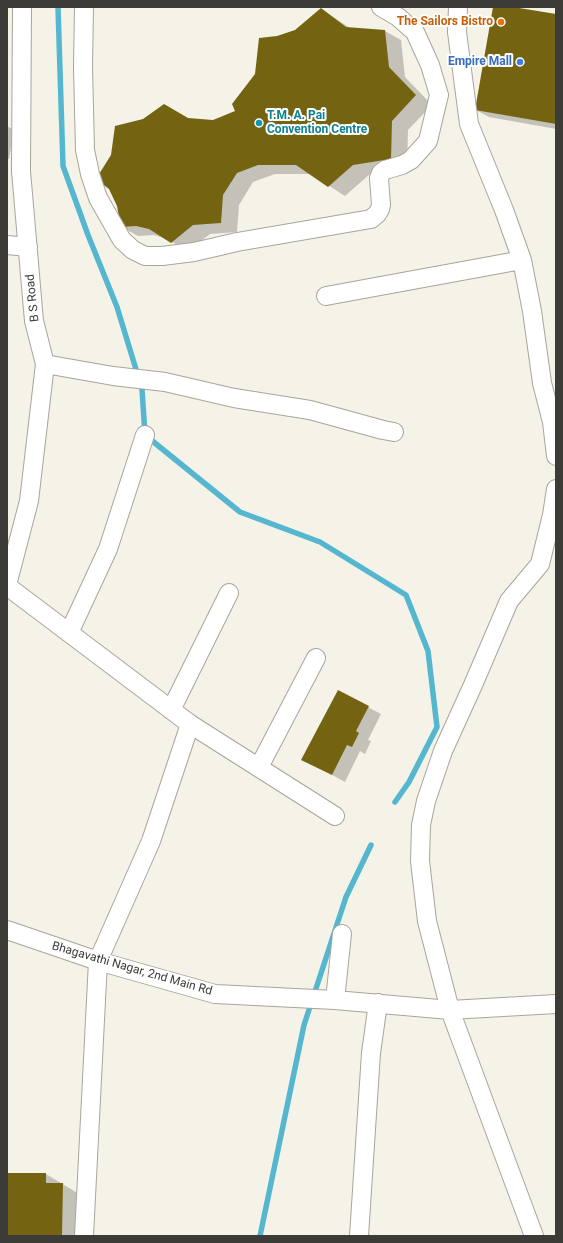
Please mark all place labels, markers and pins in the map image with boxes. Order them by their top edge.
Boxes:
place label: The Sailors Bistro [397,15,493,29]
marker: The Sailors Bistro [496,17,506,27]
place label: Empire Mall [448,55,512,69]
marker: Empire Mall [515,57,525,67]
place label: T.M. A. Pai Convention Centre [267,109,367,137]
marker: T.M. A. Pai Convention Centre [254,118,264,128]

